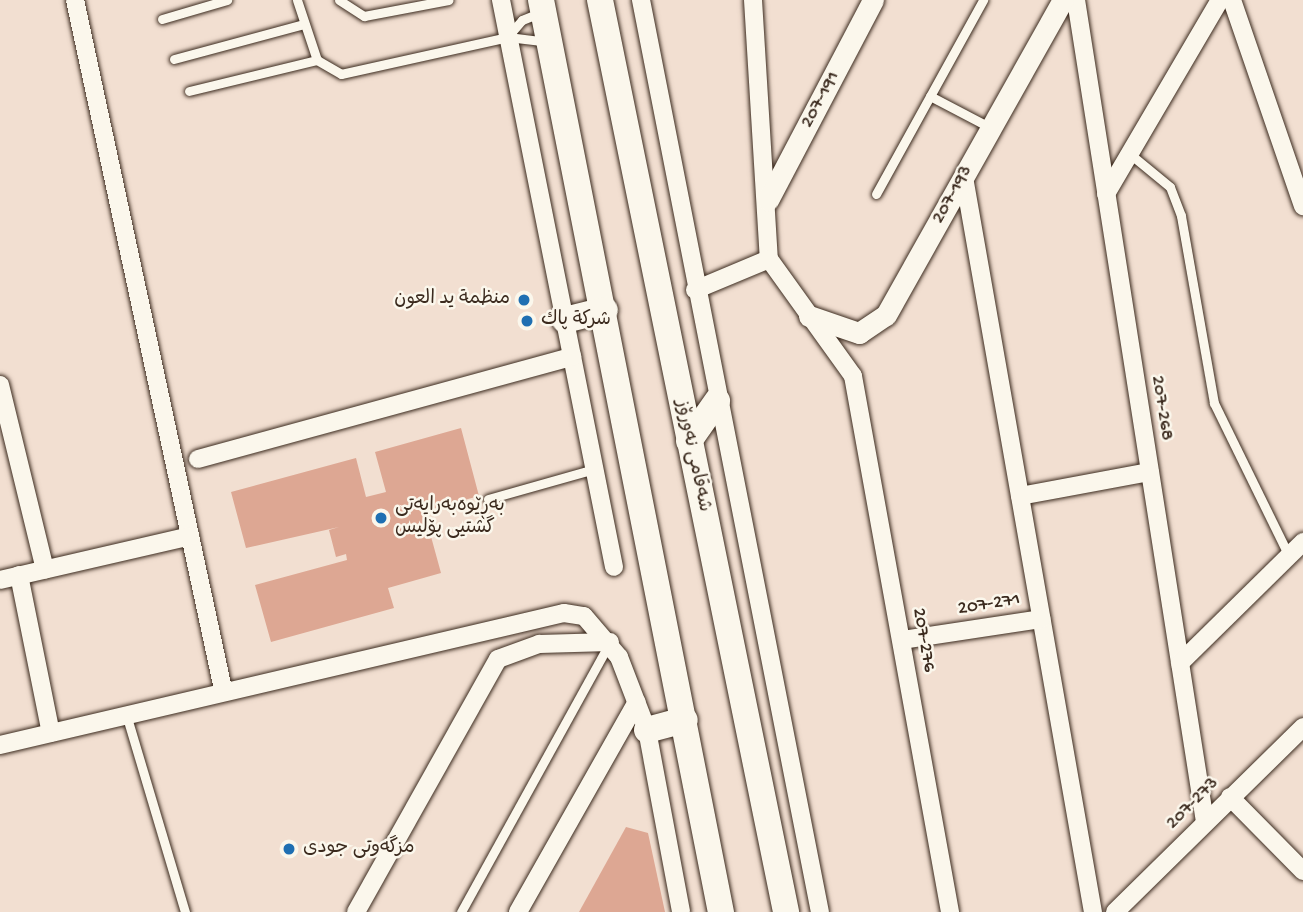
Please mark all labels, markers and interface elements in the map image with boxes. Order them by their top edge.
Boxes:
street label: 207-191 [797,68,845,132]
street label: 207-193 [928,162,978,228]
place label: منظمة يد العون [394,289,510,311]
marker: منظمة يد العون [516,292,532,308]
place label: شركة پاك [541,310,611,332]
marker: شركة پاك [519,313,535,329]
street label: 207-268 [1145,374,1177,442]
street label: شەقامی نەورۆز [669,398,715,514]
place label: بەڕێوەبەرایەتی گشتیی پۆلیس [395,496,505,540]
marker: بەڕێوەبەرایەتی گشتیی پۆلیس [373,510,389,526]
street label: 207-271 [956,589,1022,621]
street label: 207-276 [906,606,940,674]
street label: 207-273 [1162,773,1224,835]
place label: مزگەوتی جودی [303,838,415,860]
marker: مزگەوتی جودی [281,841,297,857]

